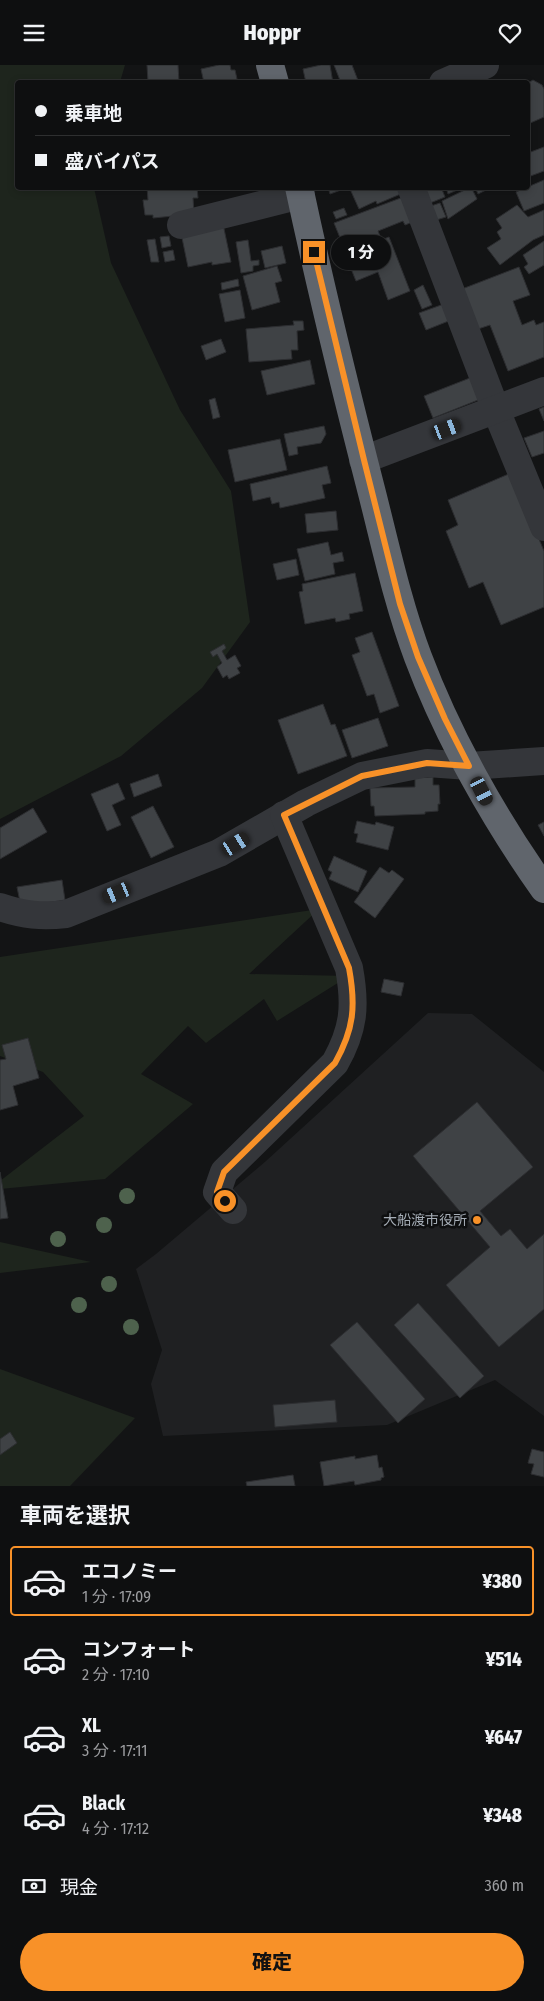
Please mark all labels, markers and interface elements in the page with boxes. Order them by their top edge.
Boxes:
icon: menu [20,19,48,47]
text: Hoppr [243,19,301,46]
icon: heart [496,19,524,47]
text: 乗車地 [65,102,122,125]
text: 盛バイパス [65,150,160,173]
callout: 1 分 [332,235,392,269]
route end [303,241,325,263]
text: 1 分 [348,243,374,262]
car [430,417,463,441]
car [468,774,495,808]
car [219,830,252,858]
car [100,880,133,906]
route start [214,1190,236,1212]
place label: 大船渡市役所 [383,1212,467,1229]
marker: 大船渡市役所 [471,1214,483,1226]
text: 車両を選択 [20,1502,130,1529]
icon: car [22,1559,67,1604]
text: エコノミー [82,1560,177,1583]
text: ¥380 [482,1570,522,1593]
text: 1 分 · 17:09 [82,1587,151,1606]
icon: car [22,1637,67,1682]
text: コンフォート [82,1638,195,1661]
text: ¥514 [486,1648,522,1671]
text: 2 分 · 17:10 [82,1665,150,1684]
text: XL [82,1714,101,1737]
icon: car [22,1715,67,1760]
text: ¥647 [485,1726,522,1749]
text: 3 分 · 17:11 [82,1741,148,1760]
text: Black [82,1792,125,1815]
icon: car [22,1793,67,1838]
text: ¥348 [483,1804,522,1827]
text: 4 分 · 17:12 [82,1819,149,1838]
icon: cash [20,1872,48,1900]
text: 現金 [60,1876,98,1899]
text: 360 m [484,1876,524,1895]
button: 確定 [20,1933,524,1991]

